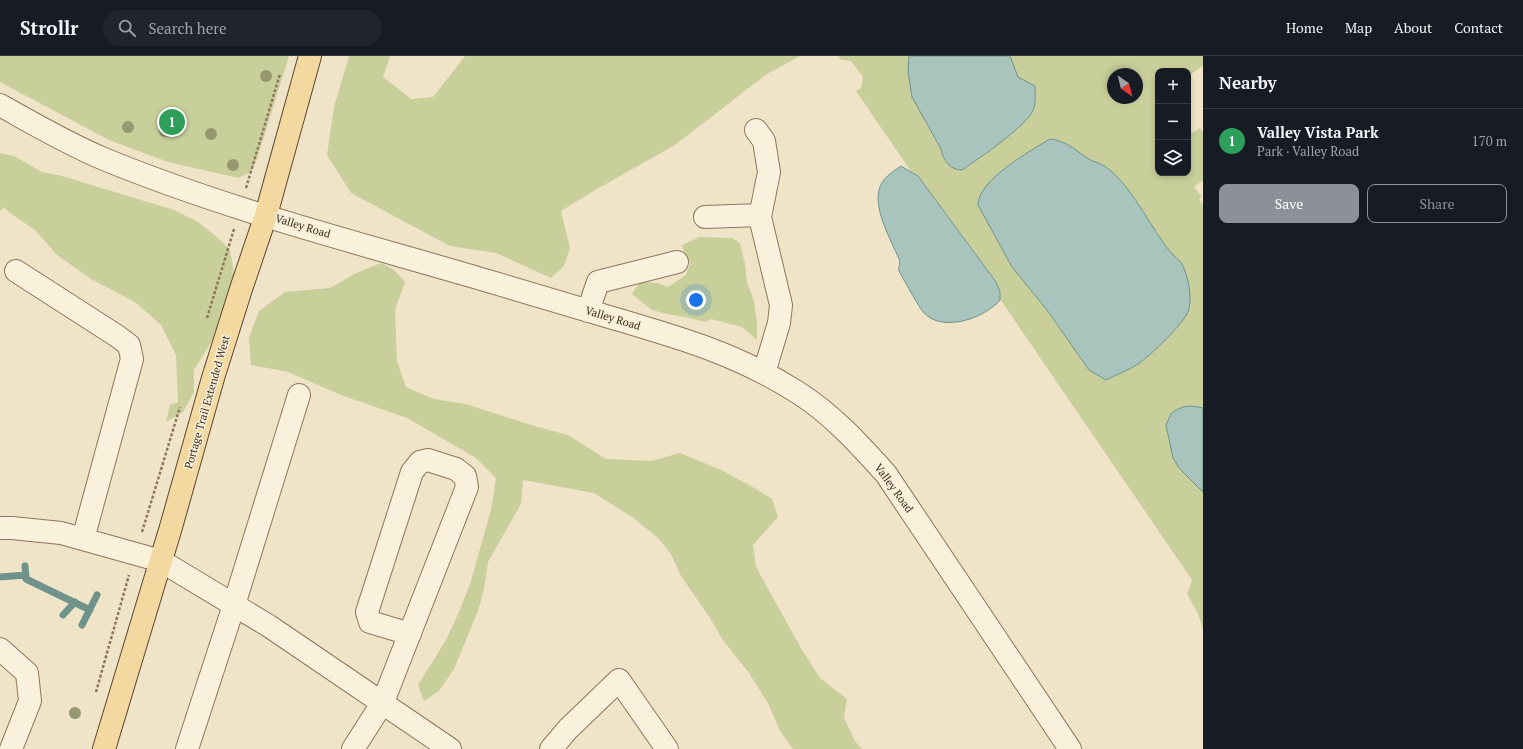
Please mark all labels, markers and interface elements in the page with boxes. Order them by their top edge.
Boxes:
search box [102,10,382,46]
text: Strollr [20,15,78,40]
icon: search [116,17,138,39]
text: Search here [148,18,226,38]
text: Home [1286,18,1323,37]
text: Map [1345,18,1372,37]
text: About [1394,18,1432,37]
text: Contact [1454,18,1503,37]
north arrow [1107,68,1143,104]
map controls [1155,68,1191,176]
button: + [1155,68,1191,104]
text: Nearby [1219,71,1277,94]
button: − [1155,104,1191,140]
pin: 1 [159,107,185,137]
text: Valley Vista Park [1257,122,1379,142]
text: 1 [1228,132,1236,150]
text: 170 m [1472,132,1507,150]
button: layers [1155,140,1191,176]
text: Park · Valley Road [1257,142,1359,160]
button: Save [1219,184,1359,223]
button: Share [1367,184,1507,223]
street label: Valley Road [274,211,332,241]
your location [686,290,706,310]
street label: Valley Road [584,303,642,333]
street label: Portage Trail Extended West [181,334,233,470]
street label: Valley Road [872,461,916,515]

